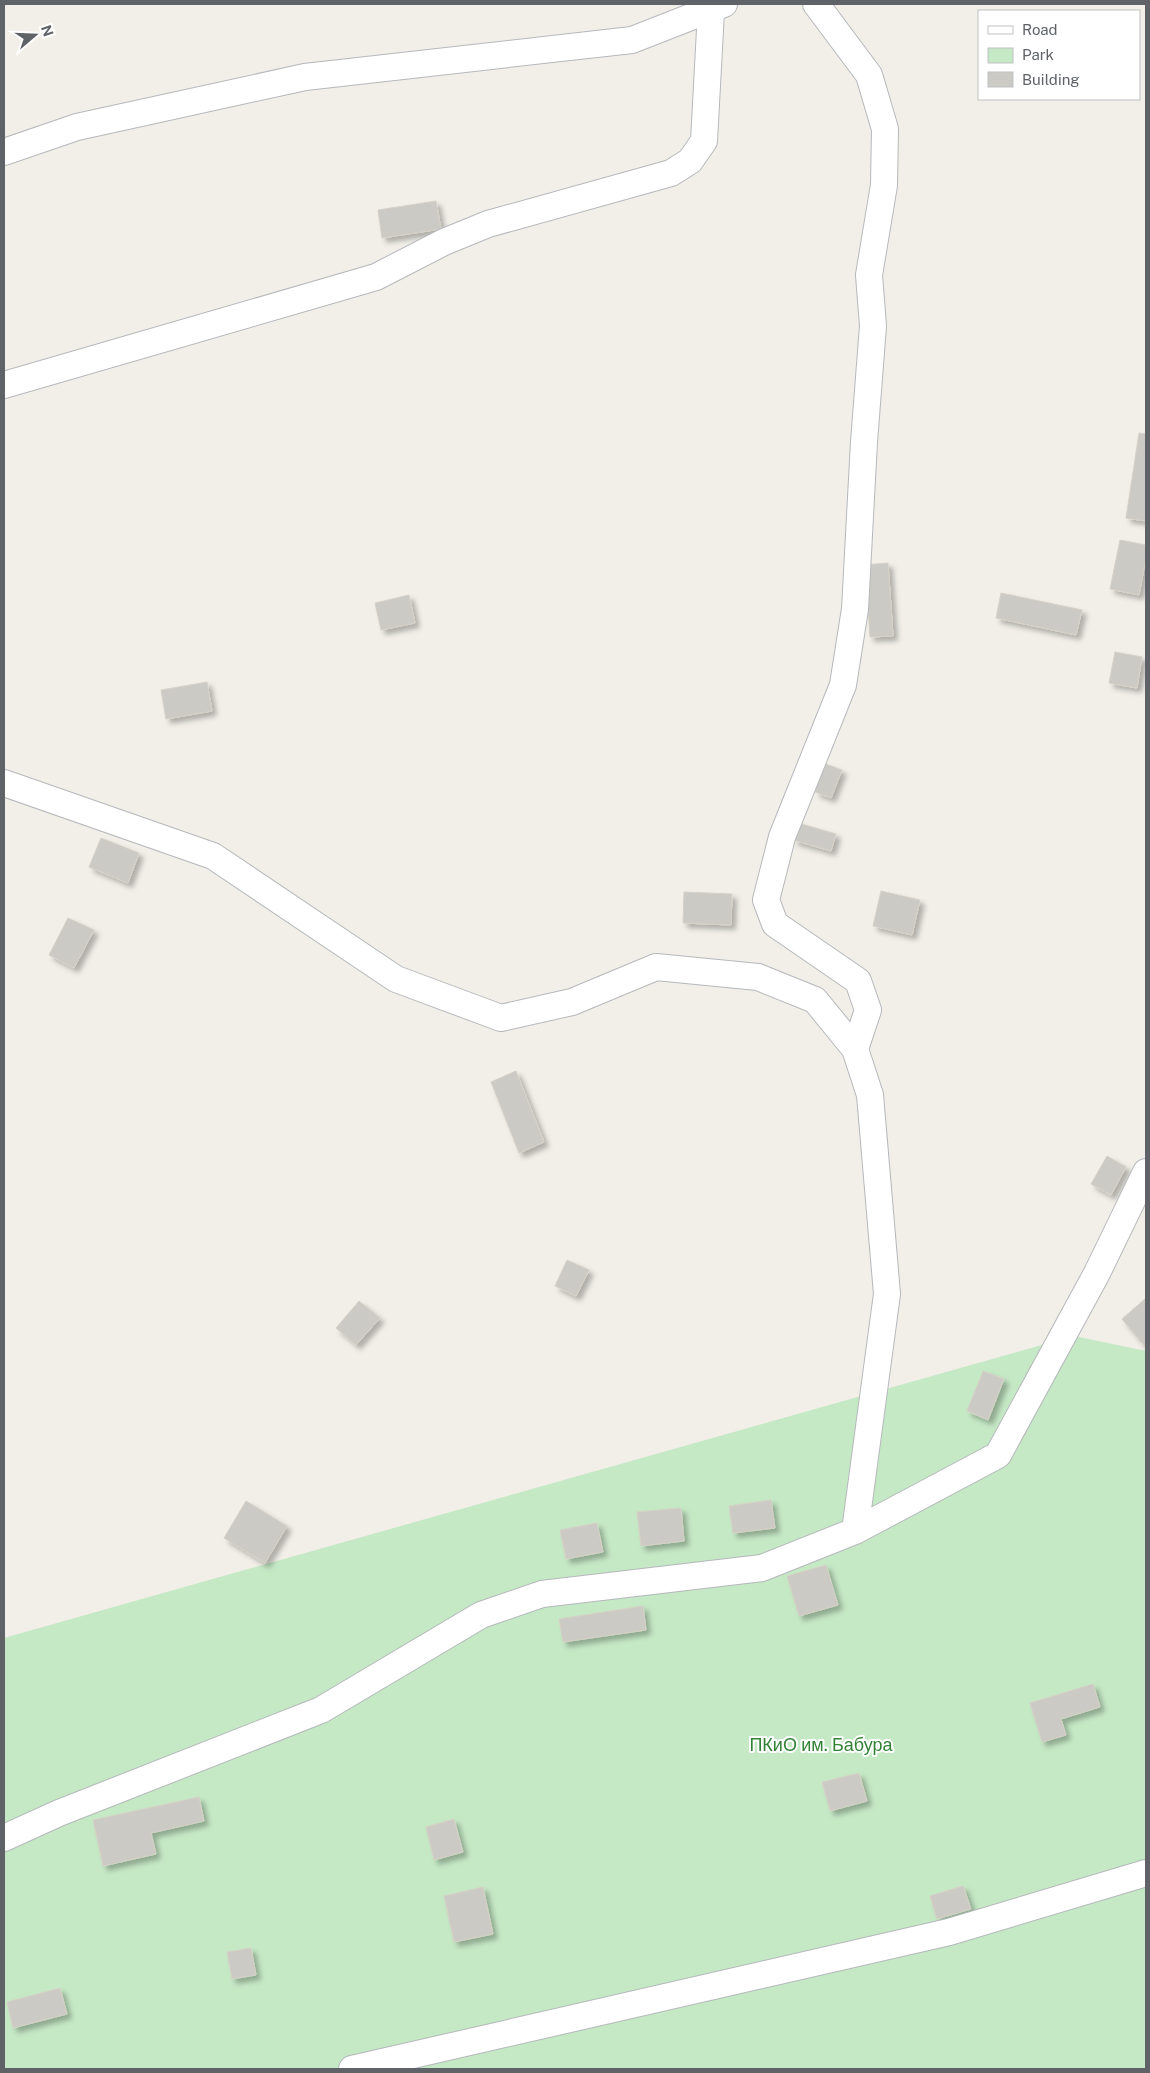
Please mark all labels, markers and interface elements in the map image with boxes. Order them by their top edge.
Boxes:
north arrow [10,10,60,60]
legend [978,10,1140,100]
text: Road [1022,21,1058,38]
text: N [38,23,57,39]
text: Park [1022,46,1054,63]
text: Building [1022,71,1080,88]
park label: ПКиО им. Бабура [749,1734,894,1755]

